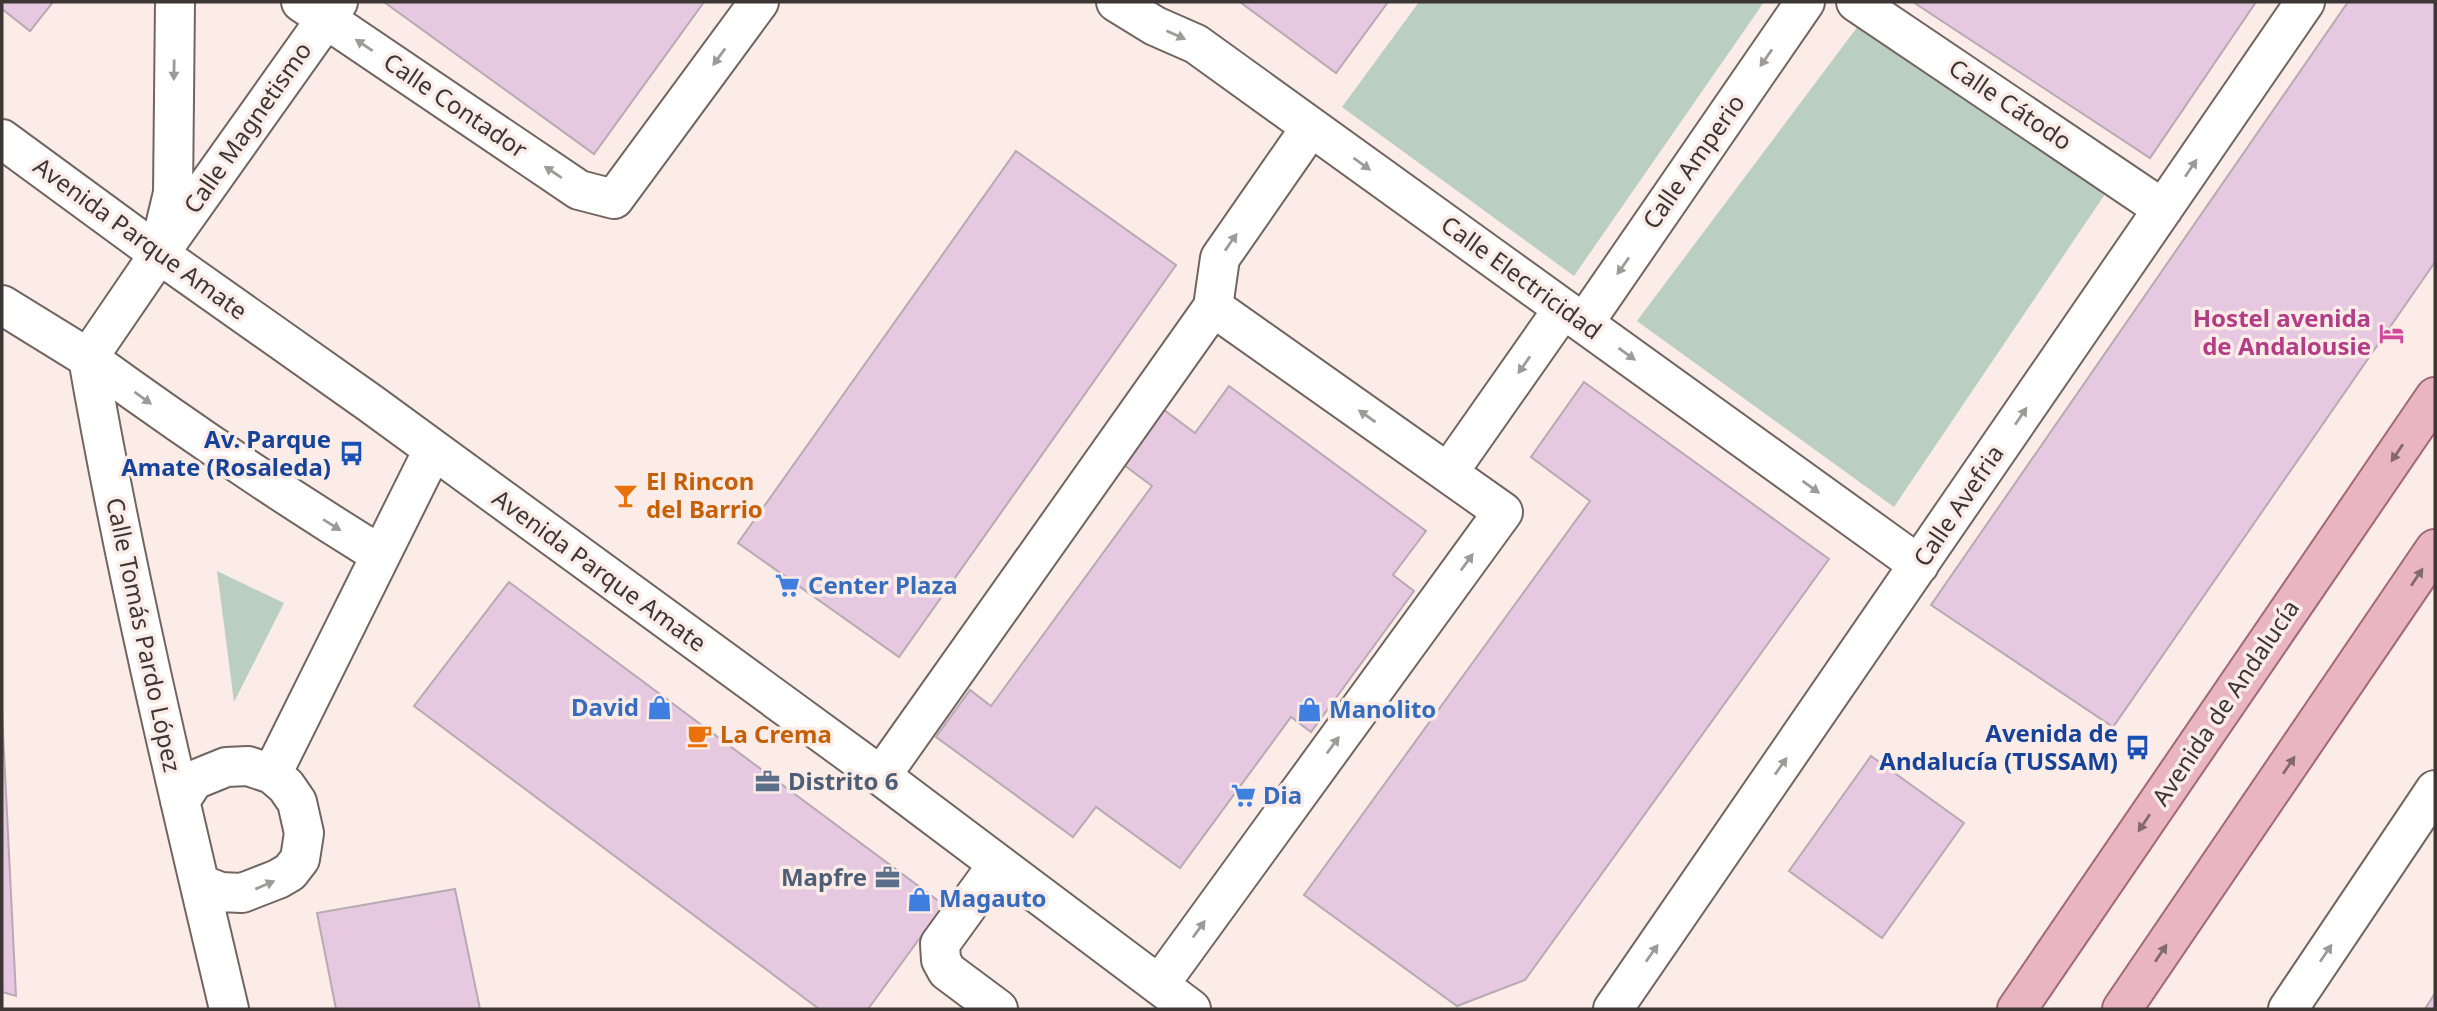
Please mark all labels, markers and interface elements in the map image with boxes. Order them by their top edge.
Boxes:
one-way arrow [1165,30,1186,41]
street label: Calle Magnetismo [175,35,318,220]
one-way arrow [355,38,373,52]
street label: Calle Contador [378,44,534,165]
one-way arrow [712,48,726,66]
one-way arrow [1759,49,1773,67]
street label: Calle Cátodo [1943,50,2079,157]
one-way arrow [169,59,180,81]
street label: Calle Amperio [1634,87,1751,235]
street label: Avenida Parque Amate [27,149,254,327]
one-way arrow [1353,157,1372,171]
one-way arrow [2184,159,2198,177]
one-way arrow [543,166,562,179]
street label: Calle Electricidad [1435,207,1609,346]
one-way arrow [1224,232,1237,252]
one-way arrow [1616,257,1630,275]
place label: Hostel avenida de Andalousie [2193,301,2371,362]
hotel icon: Hostel avenida de Andalousie [2377,319,2405,347]
one-way arrow [1618,347,1636,361]
one-way arrow [1517,356,1531,374]
one-way arrow [134,391,152,405]
one-way arrow [2014,407,2027,426]
one-way arrow [1358,409,1376,423]
place label: Av. Parque Amate (Rosaleda) [121,422,331,483]
street label: Calle Avefria [1905,438,2010,572]
bus stop icon: Av. Parque Amate (Rosaleda) [337,440,365,468]
one-way arrow [2391,444,2404,463]
place label: El Rincon del Barrio [646,464,763,525]
one-way arrow [1802,480,1820,494]
street label: Avenida Parque Amate [486,481,713,659]
bar icon: El Rincon del Barrio [612,482,640,510]
street label: Calle Tomás Pardo López [99,494,190,775]
one-way arrow [323,518,342,531]
one-way arrow [1460,553,1474,571]
place label: Center Plaza [808,568,958,601]
one-way arrow [2410,568,2424,586]
supermarket icon: Center Plaza [774,572,802,600]
street label: Avenida de Andalucía [2144,593,2306,812]
place label: David [571,690,639,723]
place label: Manolito [1329,692,1436,725]
shop icon: David [645,694,673,722]
shop icon: Manolito [1295,696,1323,724]
place label: Avenida de Andalucía (TUSSAM) [1879,716,2118,777]
place label: La Crema [720,717,832,750]
cafe icon: La Crema [686,721,714,749]
bus stop icon: Avenida de Andalucía (TUSSAM) [2124,734,2152,762]
one-way arrow [1326,737,1341,755]
one-way arrow [1774,756,1787,775]
one-way arrow [2282,756,2296,774]
place label: Distrito 6 [788,764,899,797]
office icon: Distrito 6 [754,768,782,796]
place label: Dia [1263,778,1302,811]
supermarket icon: Dia [1229,782,1257,810]
one-way arrow [2137,814,2151,832]
place label: Mapfre [781,860,867,893]
office icon: Mapfre [873,864,901,892]
one-way arrow [255,879,275,891]
place label: Magauto [939,881,1047,914]
shop icon: Magauto [905,885,933,913]
one-way arrow [1192,920,1206,938]
one-way arrow [2319,943,2332,962]
one-way arrow [1645,944,1659,962]
one-way arrow [2154,944,2168,962]

